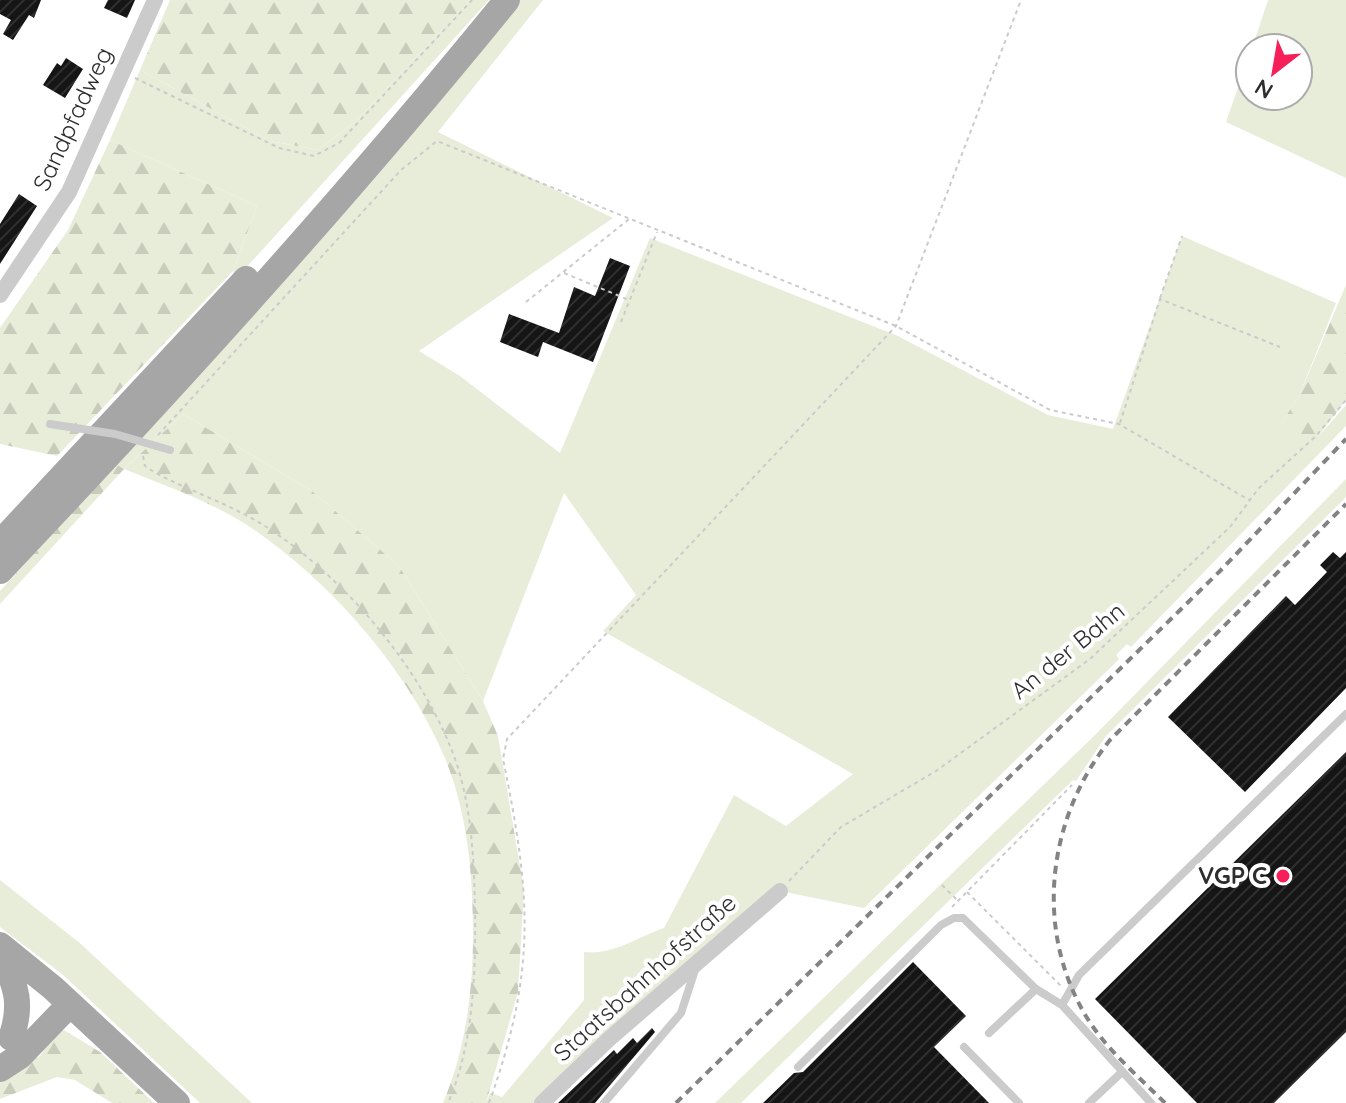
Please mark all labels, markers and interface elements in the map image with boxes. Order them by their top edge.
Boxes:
north arrow [1234,32,1314,112]
street label: Sandpfadweg [26,42,118,195]
text: N [1250,73,1278,105]
street label: An der Bahn [1004,595,1130,705]
place label: VGP C [1198,860,1267,890]
marker: VGP C [1274,867,1292,885]
street label: Staatsbahnhofstraße [547,887,742,1067]

